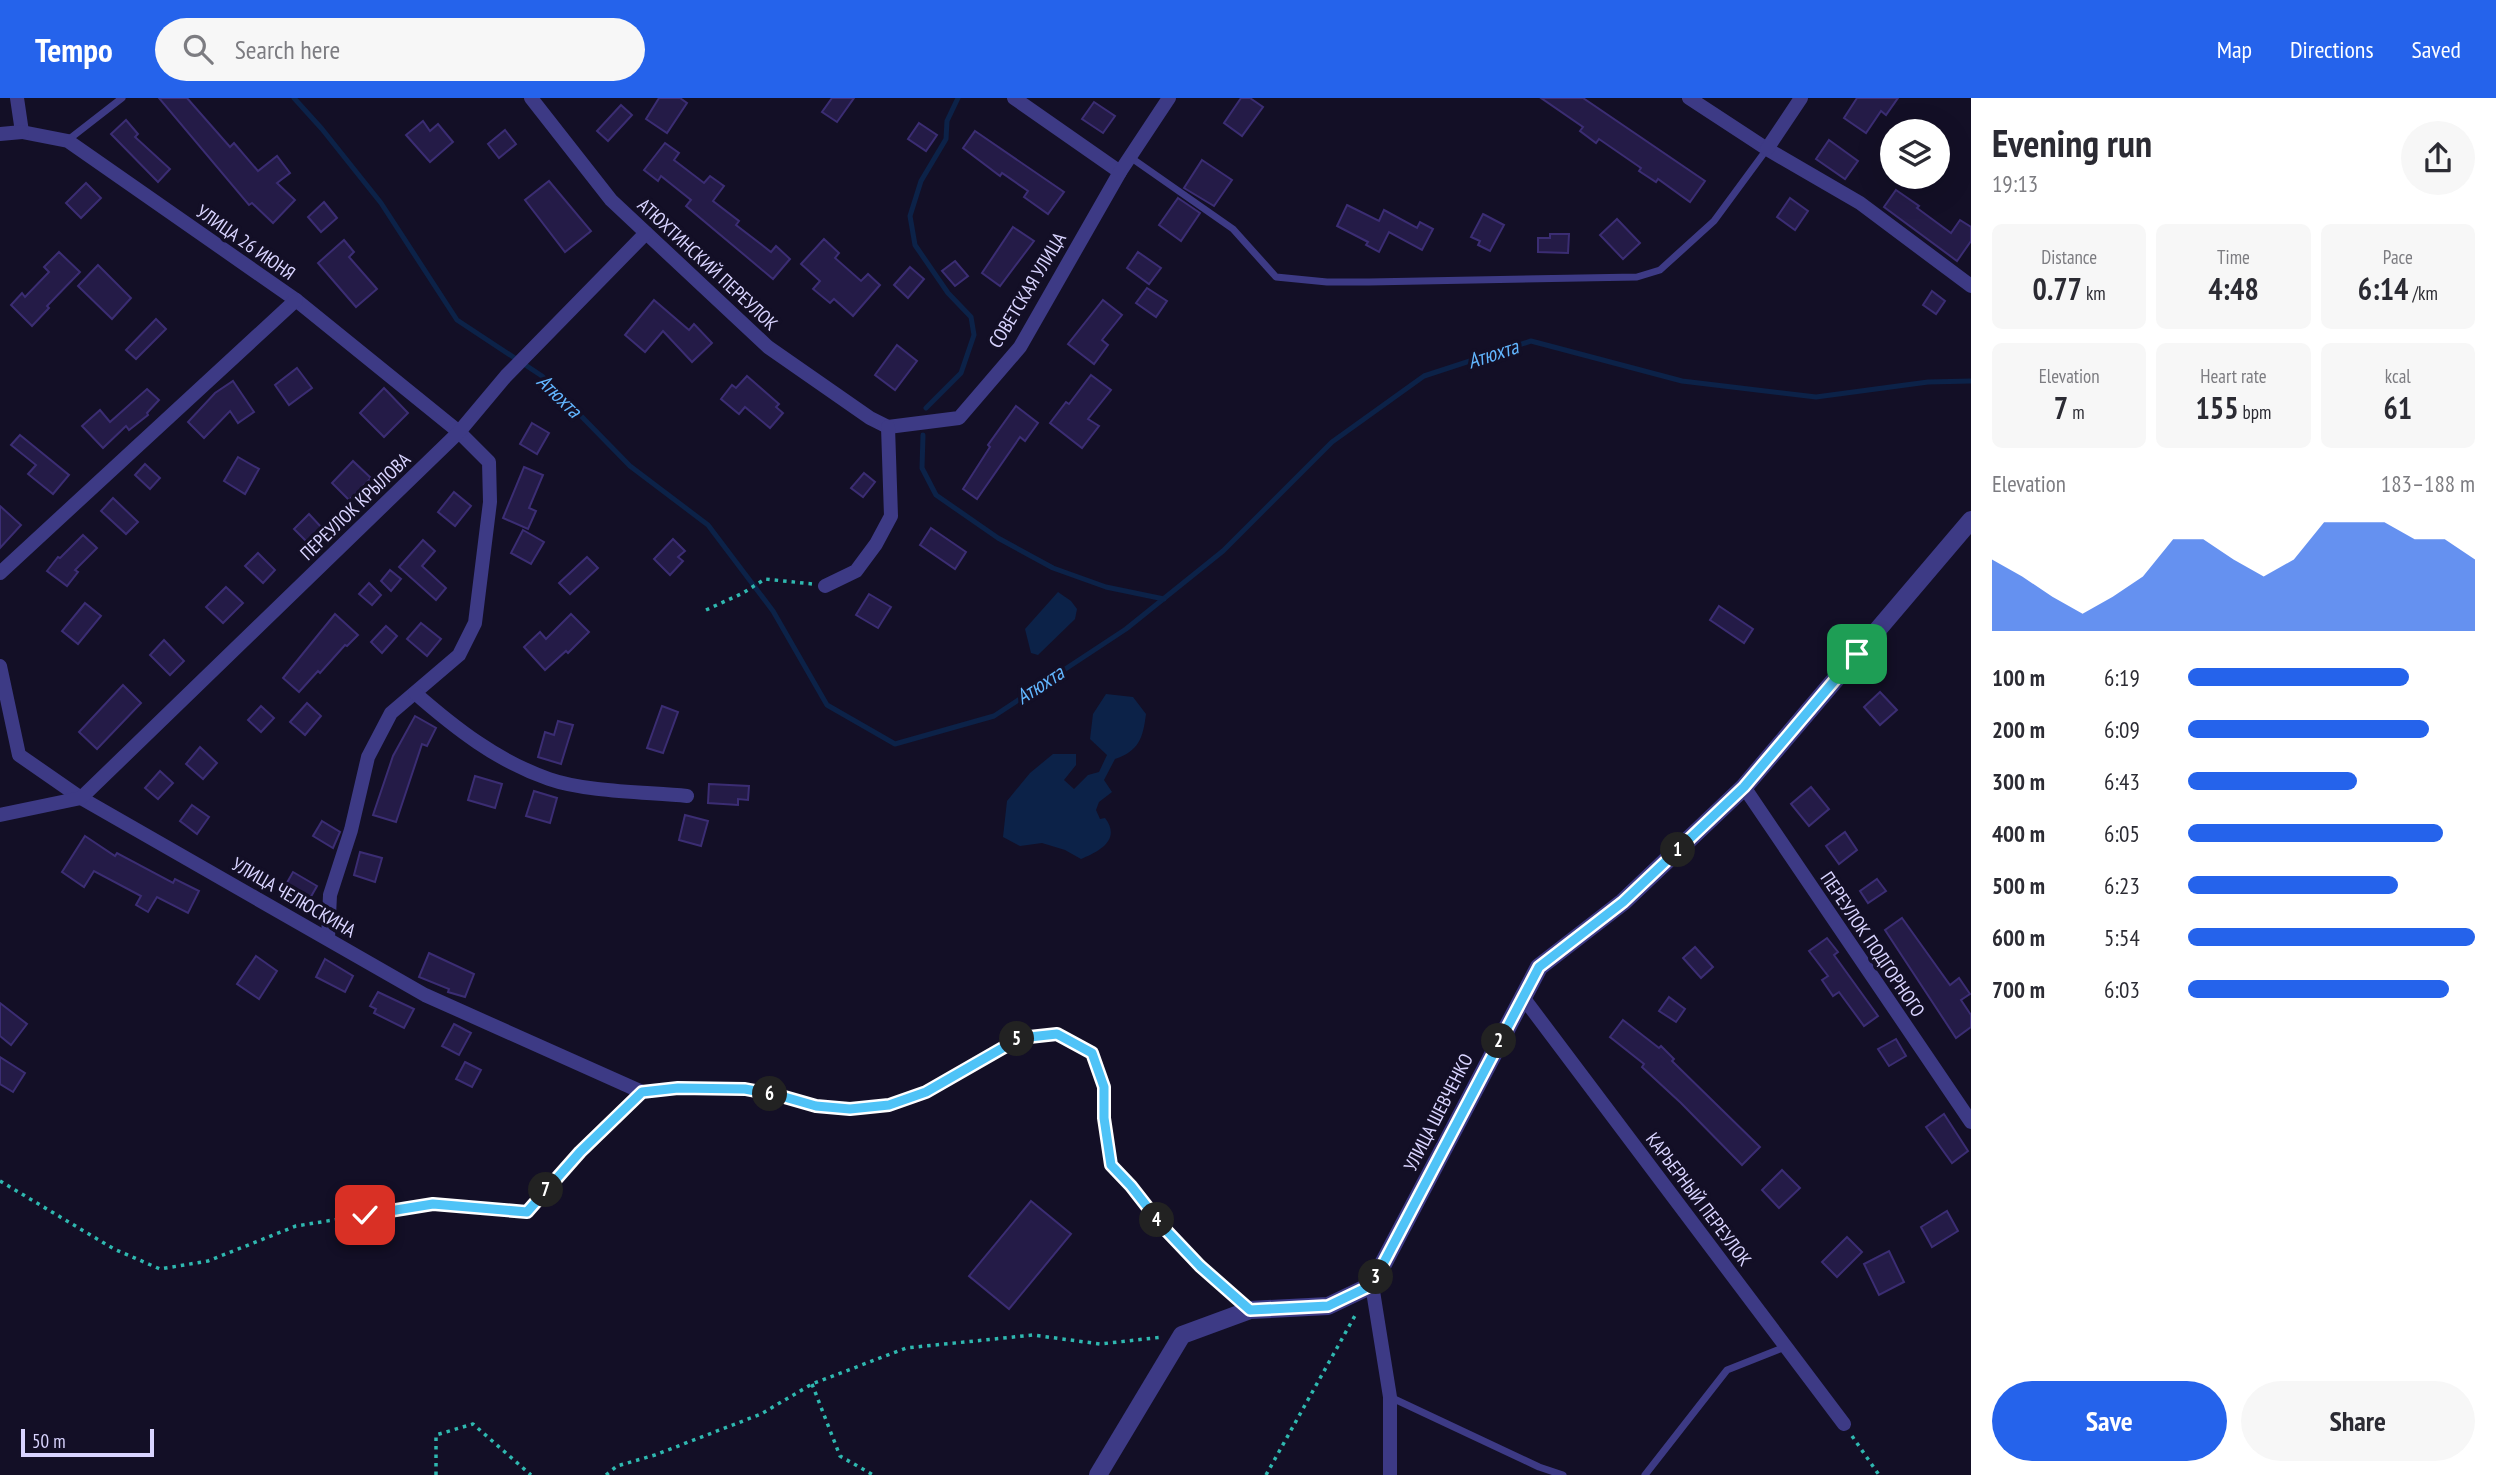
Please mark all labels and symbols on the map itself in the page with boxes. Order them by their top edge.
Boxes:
street label: АТЮХТИНСКИЙ ПЕРЕУЛОК [633,193,783,335]
street label: УЛИЦА 26 ИЮНЯ [192,199,300,285]
street label: СОВЕТСКАЯ УЛИЦА [983,228,1071,352]
water label: Атюхта [1464,332,1523,374]
water label: Атюхта [531,368,589,424]
street label: ПЕРЕУЛОК КРЫЛОВА [295,447,415,565]
pin [1827,624,1887,684]
water label: Атюхта [1011,658,1070,710]
pin: 1 [1660,832,1696,868]
street label: УЛИЦА ЧЕЛЮСКИНА [228,852,360,942]
street label: ПЕРЕУЛОК ПОДГОРНОГО [1816,867,1930,1021]
pin: 5 [1000,1021,1034,1056]
pin: 2 [1482,1024,1516,1058]
street label: УЛИЦА ШЕВЧЕНКО [1398,1049,1478,1175]
pin: 6 [752,1076,788,1112]
street label: КАРЬЕРНЫЙ ПЕРЕУЛОК [1641,1127,1757,1271]
pin: 7 [528,1172,564,1208]
pin [335,1185,395,1245]
pin: 4 [1140,1202,1174,1238]
pin: 3 [1358,1260,1394,1294]
scale bar [21,1426,154,1458]

